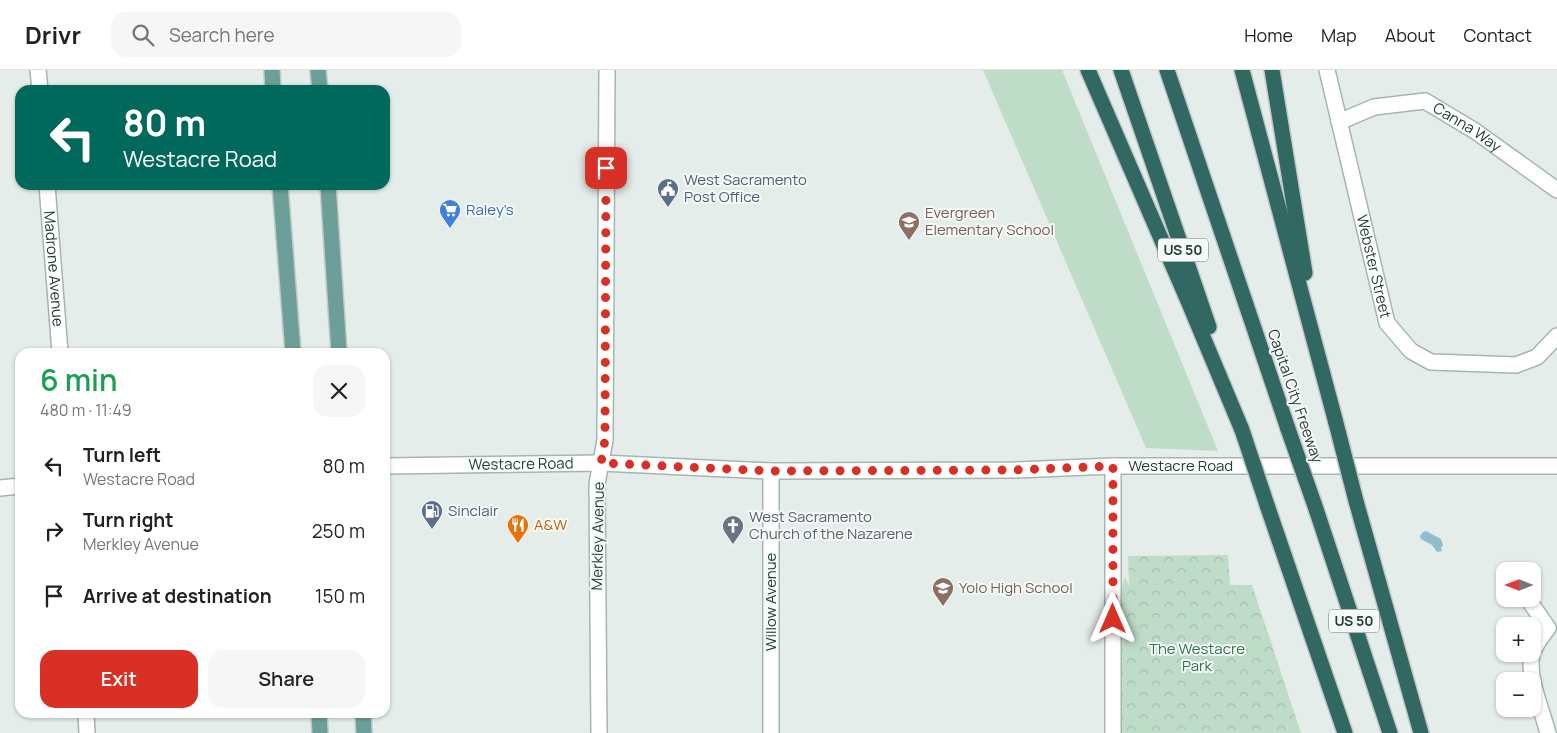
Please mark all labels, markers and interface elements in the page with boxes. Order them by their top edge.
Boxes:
search box [111,12,461,57]
text: Drivr [25,18,81,51]
icon: search [129,21,157,49]
text: Search here [169,22,275,48]
text: Home [1244,23,1293,47]
text: Map [1321,23,1357,47]
text: About [1385,23,1435,47]
text: Contact [1463,23,1532,47]
street label: Canna Way [1429,97,1506,157]
text: 80 m [123,99,206,147]
icon: left [40,105,105,170]
text: Westacre Road [123,144,277,174]
pin [585,147,627,189]
icon: arrive [592,154,620,182]
place label: West Sacramento Post Office [684,169,807,207]
public building icon: West Sacramento Post Office [656,177,680,208]
supermarket icon: Raley's [438,198,462,229]
place label: Raley's [466,199,514,220]
place label: Evergreen Elementary School [925,202,1054,240]
street label: Madrone Avenue [39,210,69,328]
school or university icon: Evergreen Elementary School [897,210,921,241]
street label: Webster Street [1352,213,1397,320]
road number: US 50 [1158,238,1208,262]
street label: Capital City Freeway [1263,326,1328,466]
text: 6 min [40,359,118,400]
button: close [313,365,365,417]
text: 480 m · 11:49 [40,399,132,421]
text: Turn left [83,442,161,468]
icon: left [40,452,68,480]
street label: Westacre Road [468,452,574,475]
text: 80 m [322,453,365,479]
street label: Westacre Road [1128,455,1233,476]
text: Westacre Road [83,468,195,490]
street label: Merkley Avenue [586,481,609,590]
fuel station icon: Sinclair [420,499,444,530]
place label: Sinclair [448,500,499,521]
place label: West Sacramento Church of the Nazarene [749,506,913,544]
text: Turn right [83,507,173,533]
restaurant icon: A&W [506,513,530,544]
place label: A&W [534,514,567,535]
church icon: West Sacramento Church of the Nazarene [721,514,745,545]
icon: right [40,517,68,545]
text: 250 m [312,518,365,544]
text: Merkley Avenue [83,533,199,555]
street label: Willow Avenue [760,552,781,651]
north arrow [1496,562,1541,608]
map controls [1496,562,1541,717]
school or university icon: Yolo High School [931,576,955,607]
place label: Yolo High School [959,577,1073,598]
icon: arrive [40,582,68,610]
text: Arrive at destination [83,583,272,609]
text: 150 m [315,583,365,609]
position arrow [1086,592,1138,644]
road number: US 50 [1329,610,1379,632]
button: + [1496,617,1541,662]
park label: The Westacre Park [1149,638,1245,676]
button: Exit [40,650,198,708]
button: Share [208,650,365,708]
button: − [1496,672,1541,717]

